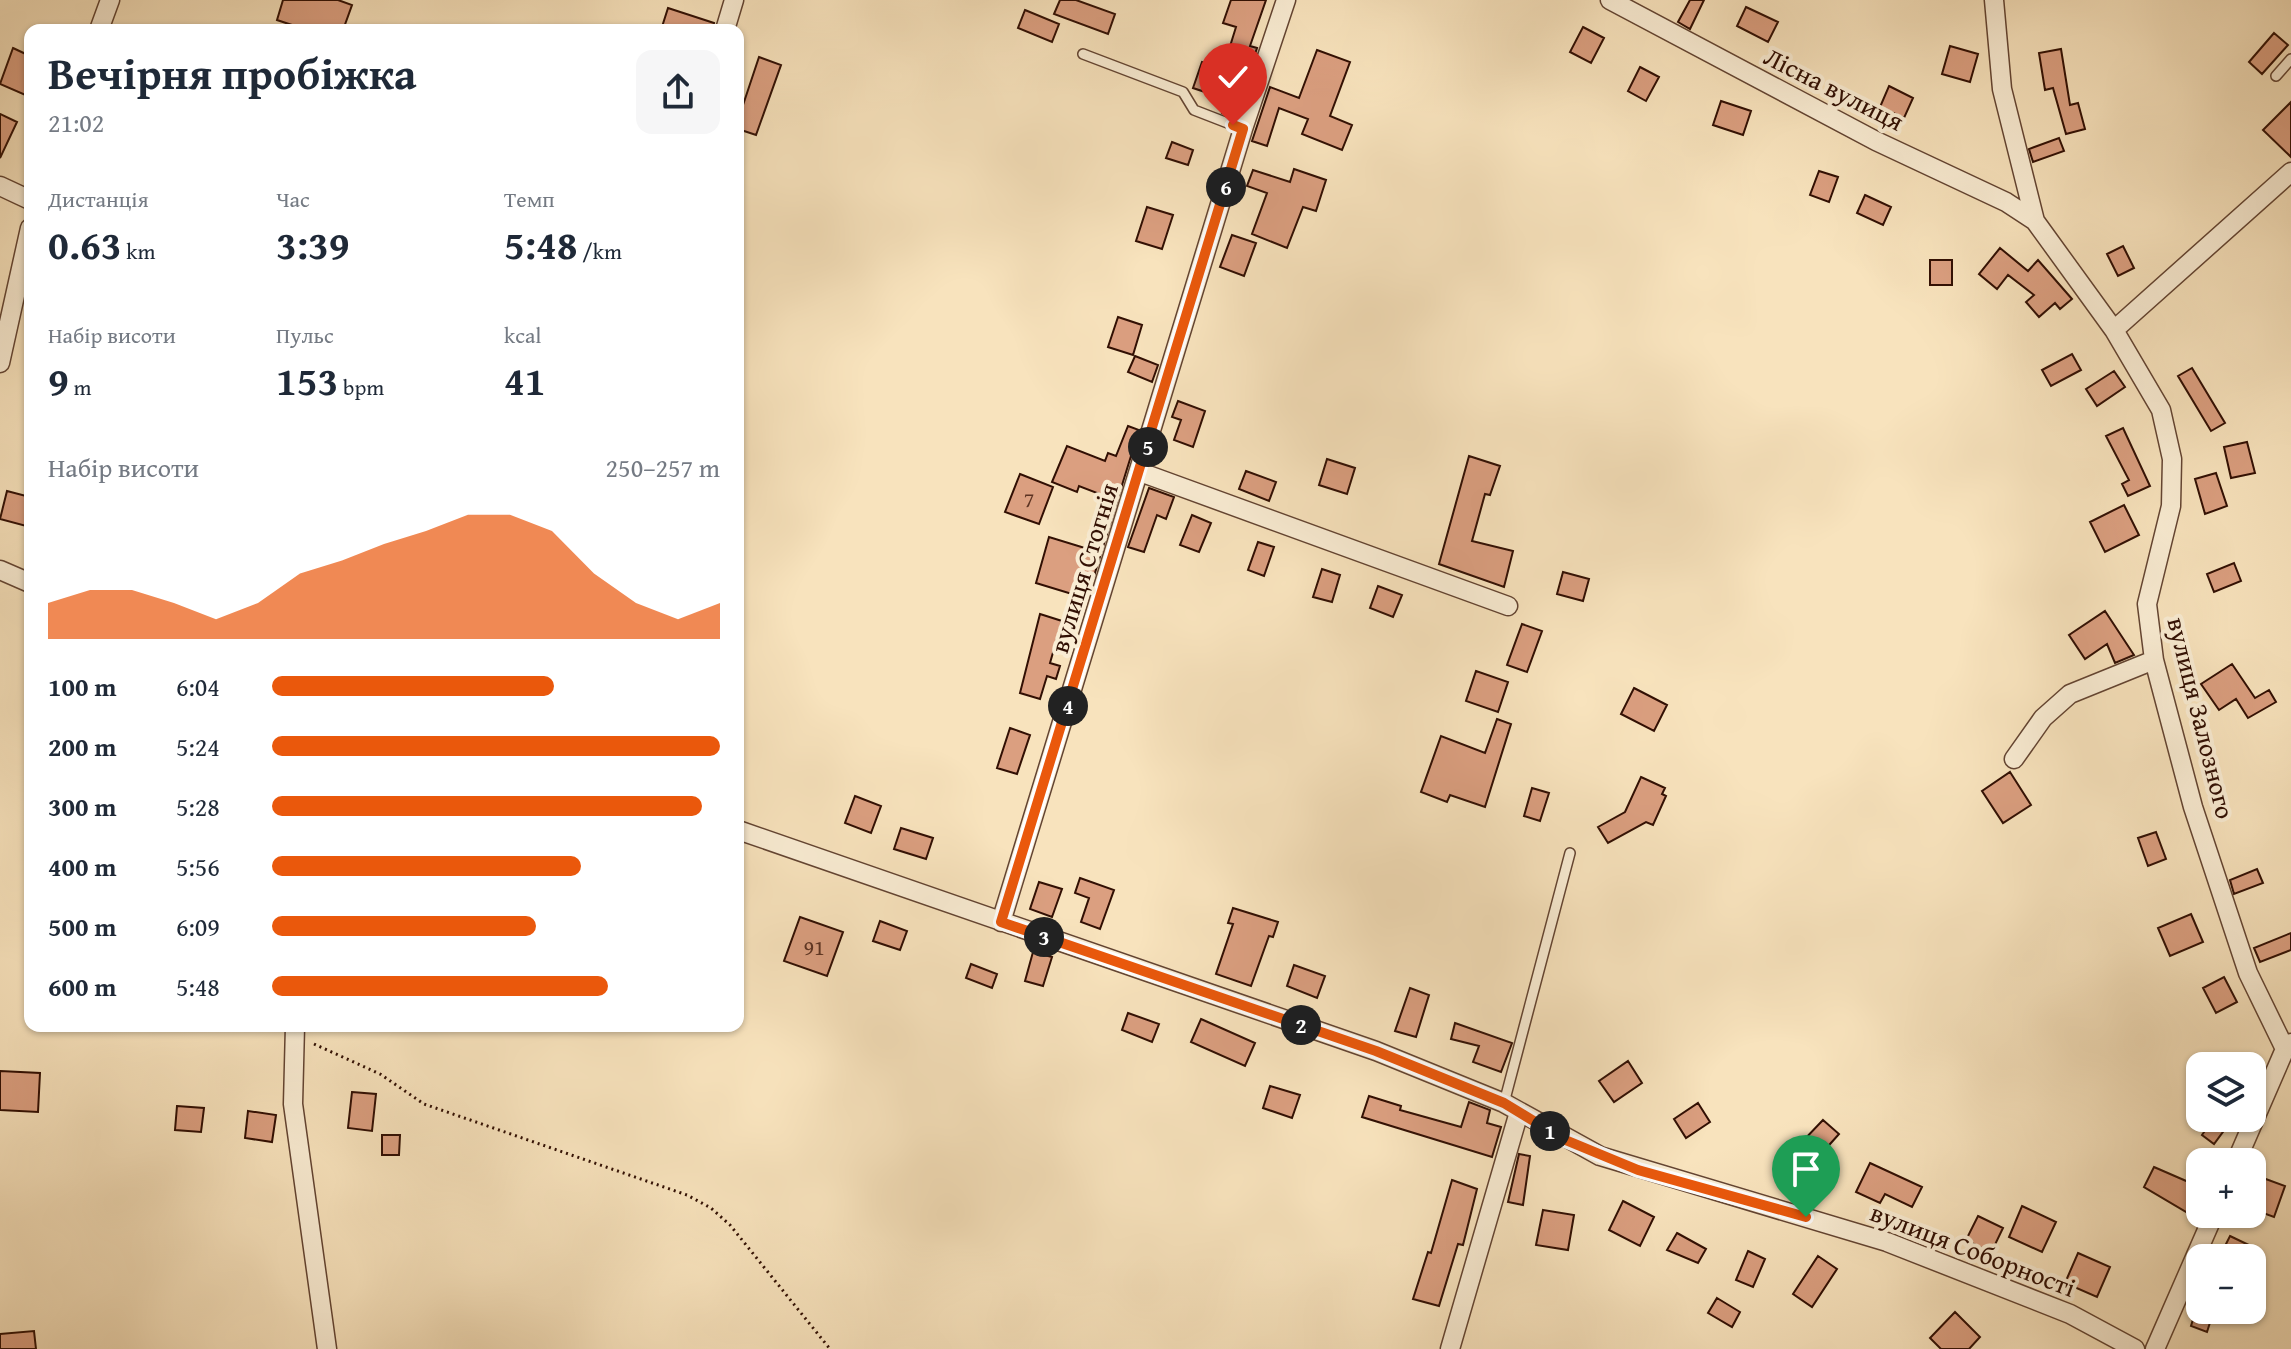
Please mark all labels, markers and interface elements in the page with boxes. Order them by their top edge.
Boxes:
street label: Лісна вулиця [1758,37,1911,140]
text: Вечірня пробіжка [48,41,417,105]
pin [1199,43,1267,125]
button: share [636,50,720,134]
icon: check [1211,55,1255,99]
text: 21:02 [48,103,104,142]
pin: 6 [1206,167,1246,207]
text: 6 [1220,171,1232,203]
text: Дистанція [48,183,149,215]
text: Час [276,183,310,215]
text: Темп [504,183,555,215]
text: 0.63 [48,215,121,274]
text: 3:39 [276,215,349,274]
text: 5:48 [504,215,577,274]
text: km [121,235,155,267]
text: /km [577,235,622,267]
text: Набір висоти [48,319,176,351]
text: Пульс [276,319,334,351]
text: kcal [504,319,542,351]
text: 9 [48,351,69,410]
text: 153 [276,351,338,410]
text: 41 [504,351,545,410]
text: m [69,371,92,403]
text: bpm [338,371,384,403]
pin: 5 [1128,427,1168,467]
text: 5 [1142,431,1154,463]
text: Набір висоти [48,448,199,487]
text: 250–257 m [606,448,720,487]
street label: вулиця Стогнія [1039,478,1128,658]
house number: 7 [1024,483,1034,515]
street label: вулиця Залозного [2158,613,2245,823]
text: 100 m [48,667,116,706]
text: 6:04 [176,667,220,706]
pin: 4 [1048,686,1088,726]
text: 4 [1062,690,1074,722]
text: 200 m [48,727,116,766]
text: 5:24 [176,727,220,766]
text: 300 m [48,787,116,826]
text: 5:28 [176,787,220,826]
text: 400 m [48,847,116,886]
text: 5:56 [176,847,220,886]
text: 500 m [48,907,116,946]
text: 6:09 [176,907,220,946]
pin: 3 [1024,917,1064,957]
text: 3 [1038,921,1050,953]
house number: 91 [803,931,825,963]
text: 600 m [48,967,116,1006]
text: 5:48 [176,967,220,1006]
pin: 2 [1281,1005,1321,1045]
text: 2 [1295,1009,1307,1041]
map controls [2186,1052,2266,1324]
button: layers [2186,1052,2266,1132]
pin: 1 [1530,1111,1570,1151]
text: 1 [1544,1115,1556,1147]
pin [1772,1135,1840,1217]
icon: arrive [1784,1147,1828,1191]
button: + [2186,1148,2266,1228]
street label: вулиця Соборності [1865,1192,2082,1307]
button: − [2186,1244,2266,1324]

